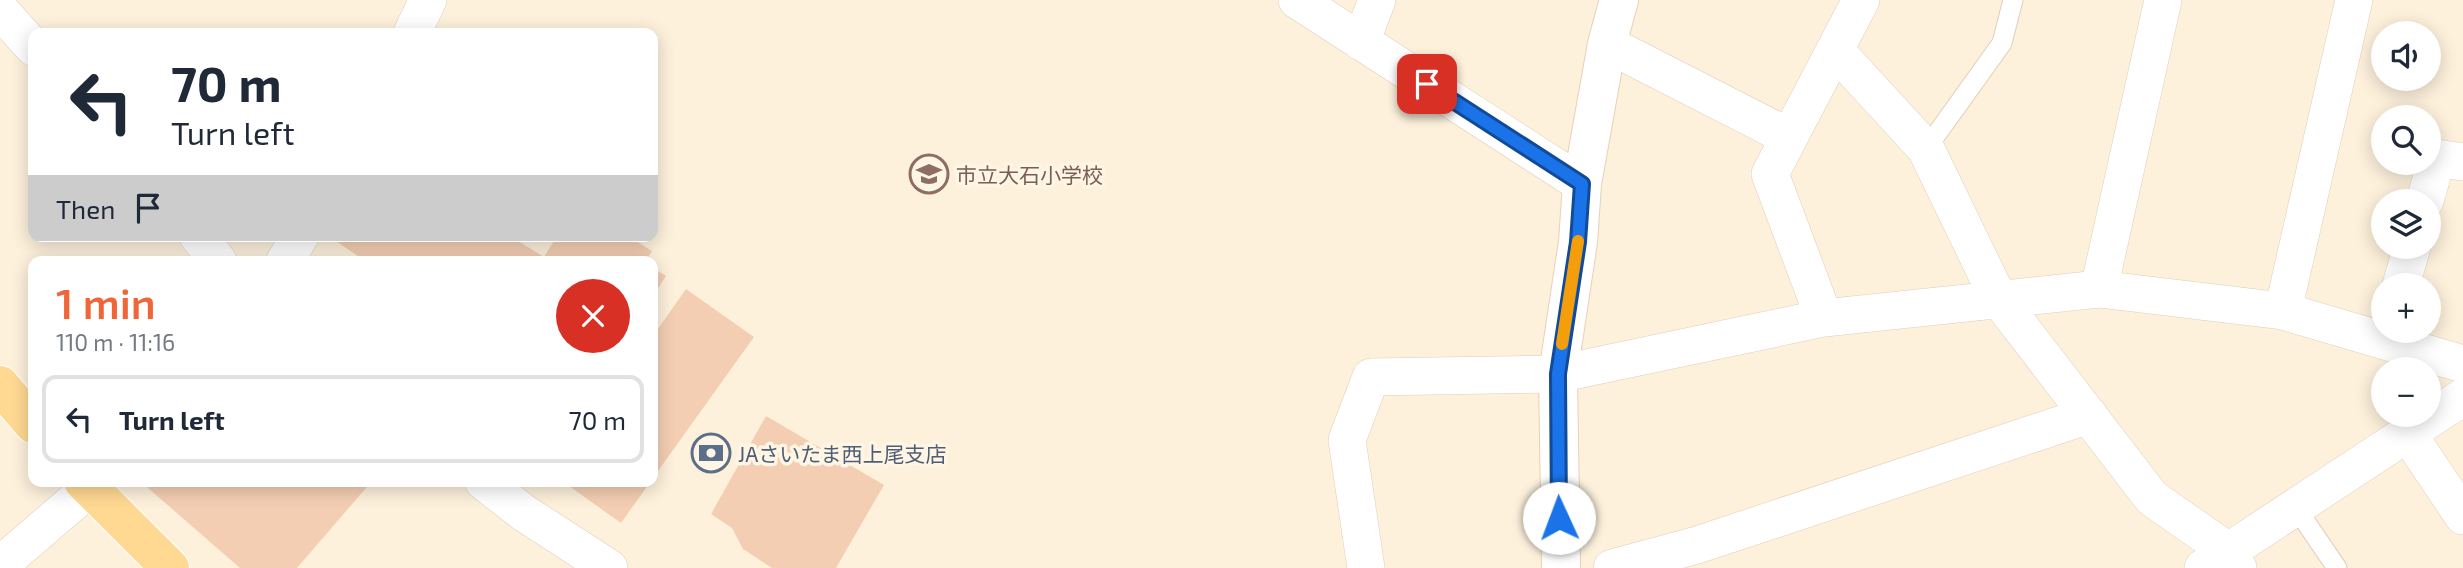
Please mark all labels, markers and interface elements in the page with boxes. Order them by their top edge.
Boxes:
map controls [2371,21,2441,427]
button: sound [2371,21,2441,91]
text: 70 m [171,53,282,112]
pin [1397,54,1457,114]
icon: left [56,56,147,147]
icon: arrive [1408,65,1446,103]
button: search [2371,105,2441,175]
text: Turn left [171,113,295,151]
school or university icon: 市立大石小学校 [908,153,950,195]
place label: 市立大石小学校 [956,162,1103,187]
icon: arrive [129,189,167,227]
button: layers [2371,189,2441,259]
text: Then [56,193,115,224]
button: + [2371,273,2441,343]
text: 1 min [56,277,156,327]
button: close [556,279,630,353]
text: 110 m · 11:16 [56,328,175,356]
button: − [2371,357,2441,427]
icon: left [60,400,98,438]
text: Turn left [119,404,225,435]
text: 70 m [568,404,626,435]
bank icon: JAさいたま西上尾支店 [690,432,732,474]
place label: JAさいたま西上尾支店 [738,441,947,466]
position arrow [1522,481,1596,555]

